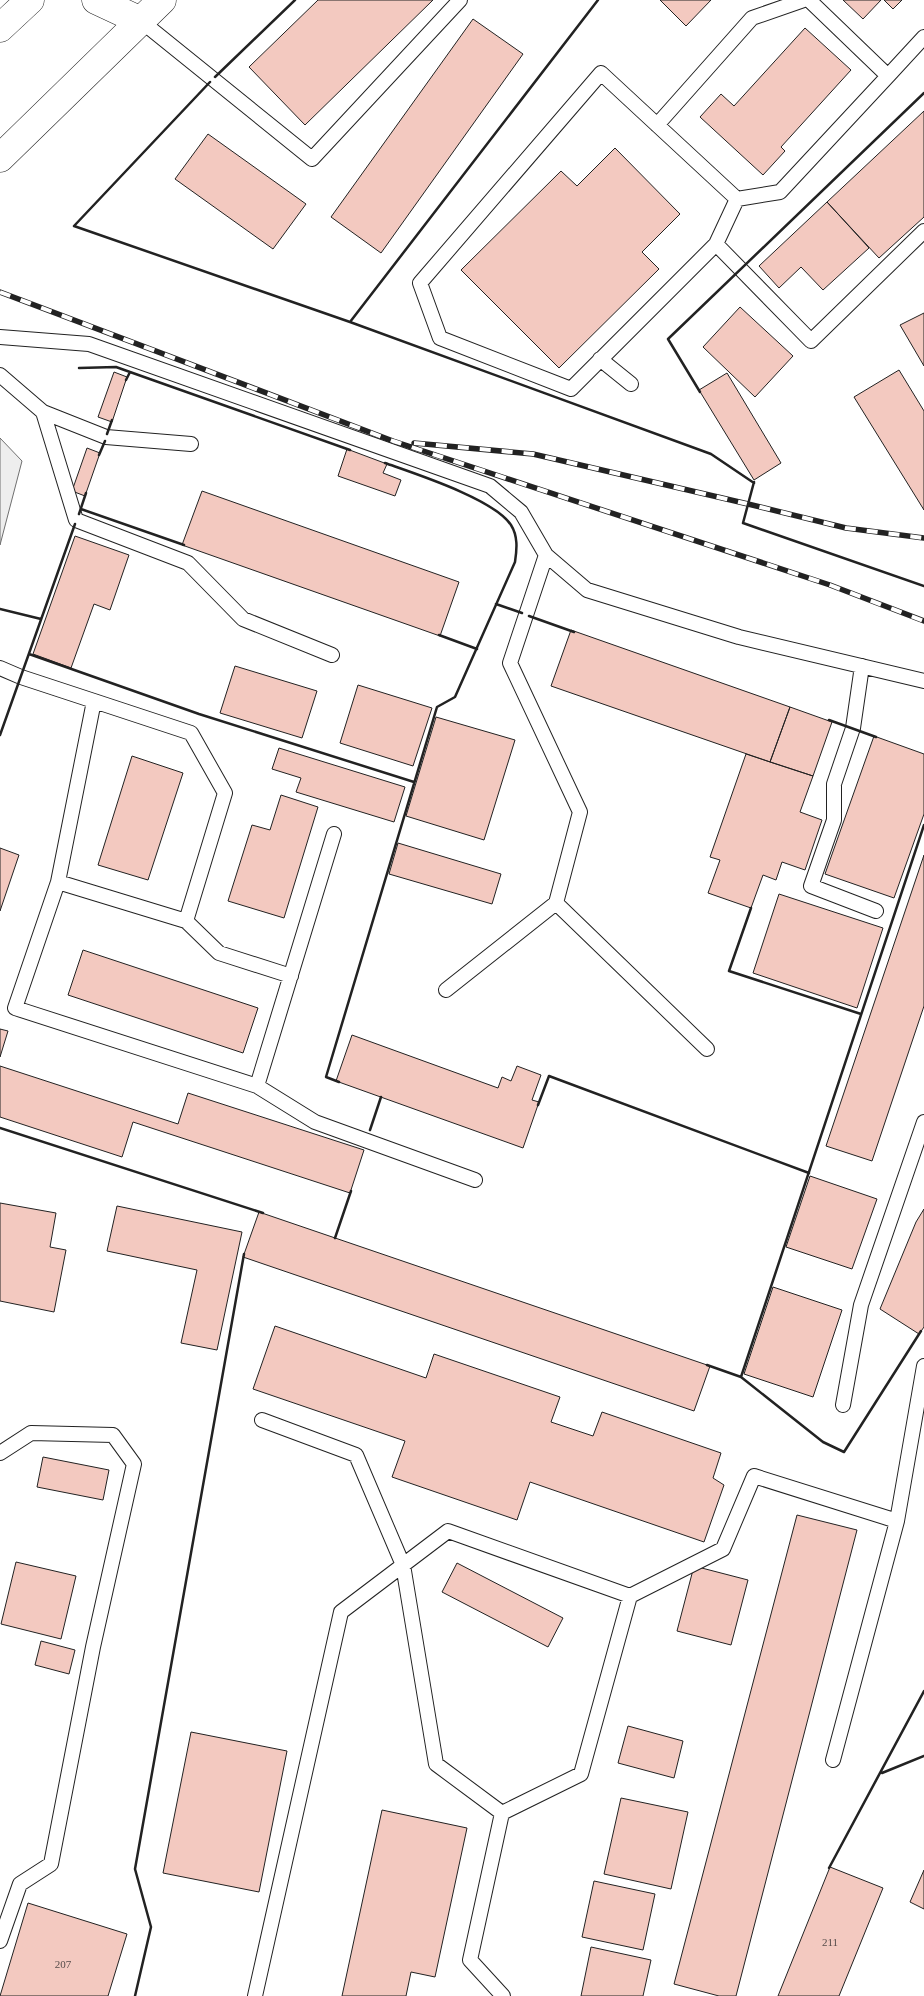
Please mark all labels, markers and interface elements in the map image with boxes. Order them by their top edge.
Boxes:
house number: 211 [822,1936,838,1948]
house number: 207 [55,1958,72,1970]

